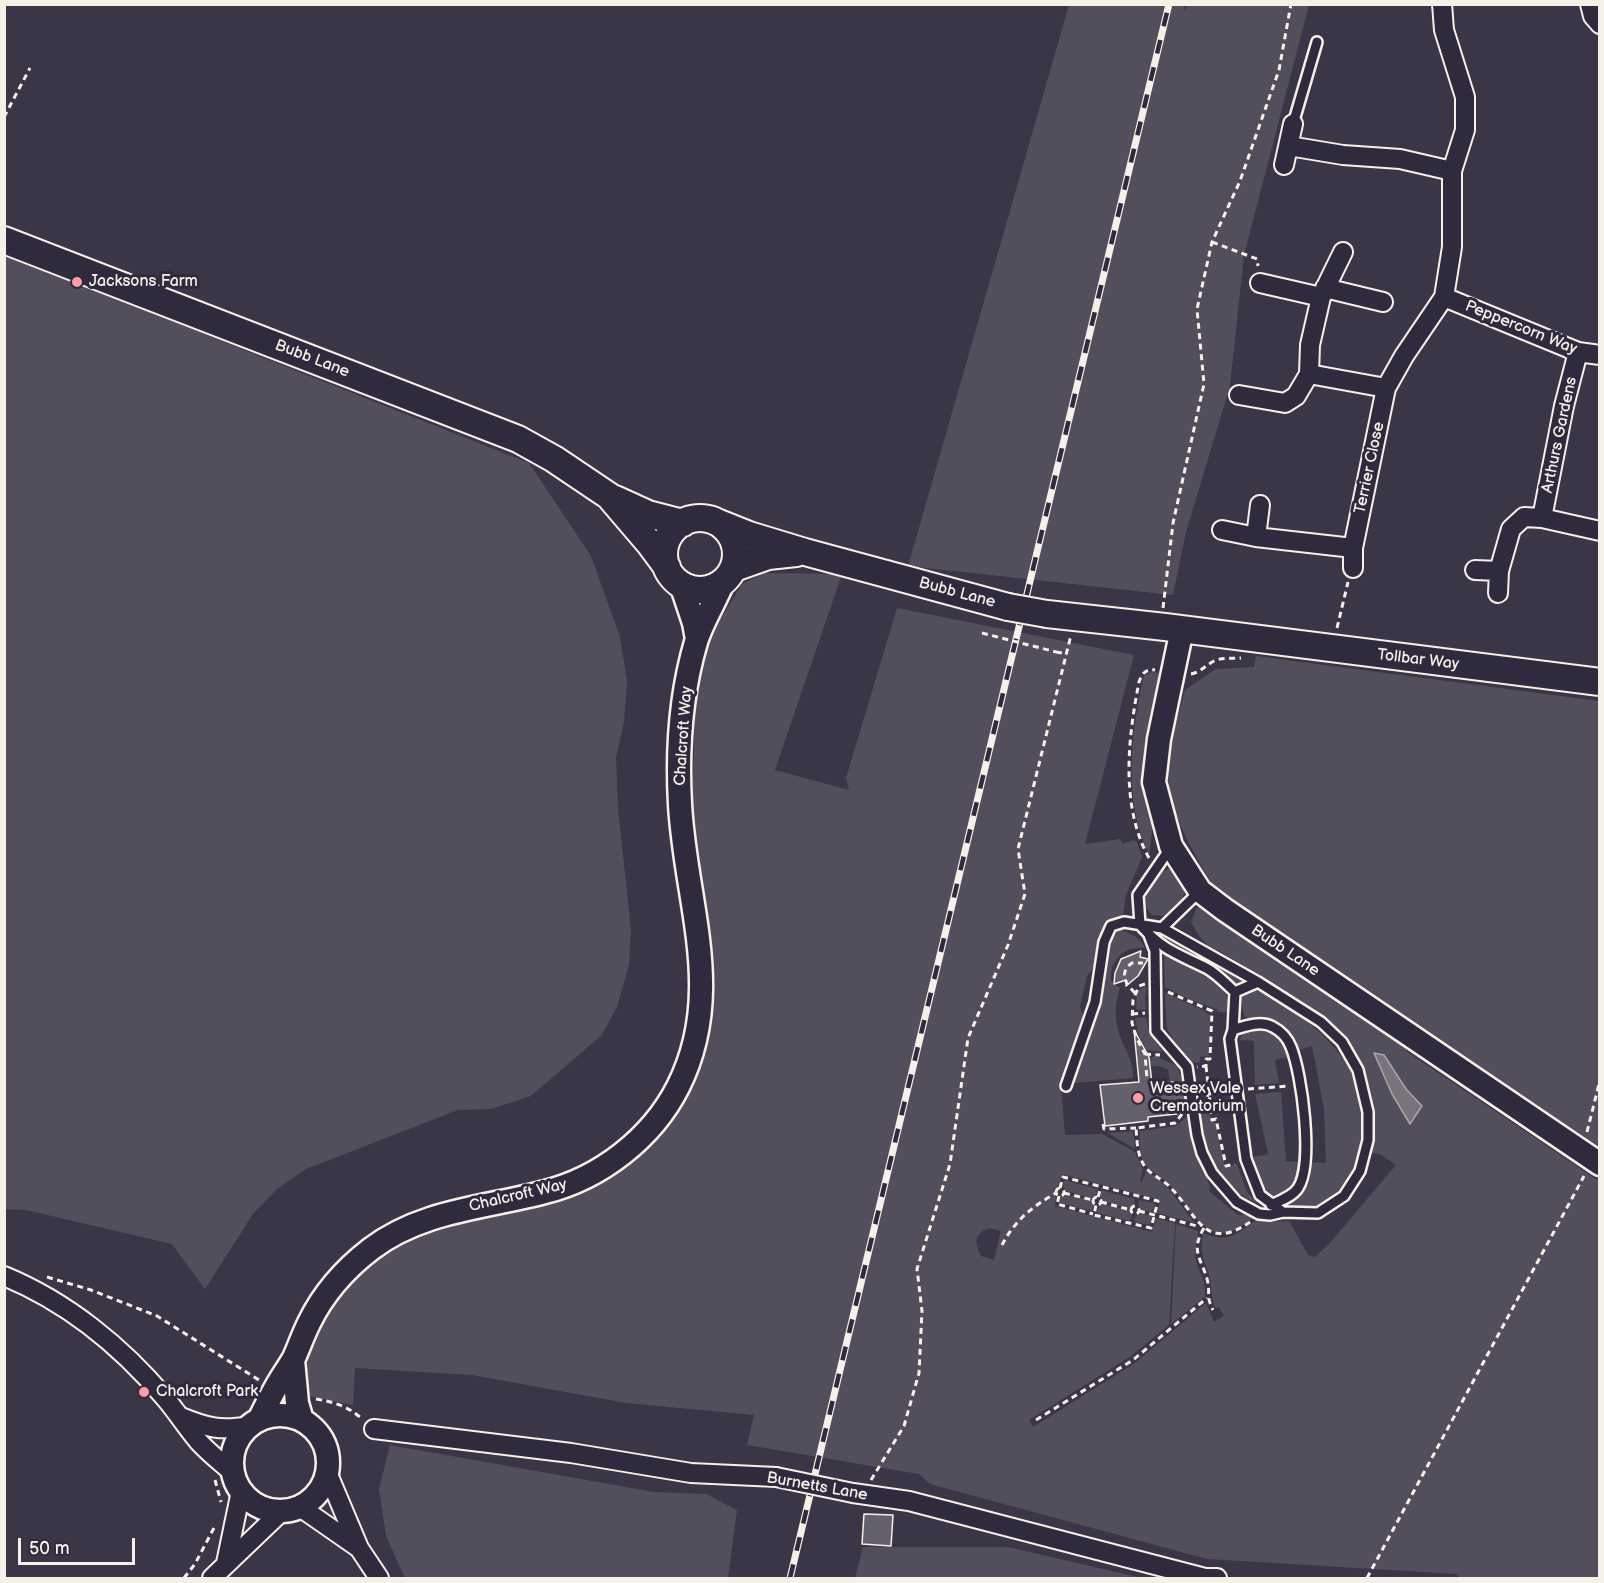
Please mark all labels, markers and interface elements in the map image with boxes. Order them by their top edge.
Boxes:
place label: Jacksons Farm [89,272,198,292]
marker: Jacksons Farm [70,275,84,289]
street label: Peppercorn Way [1462,297,1580,359]
street label: Bubb Lane [272,336,352,382]
street label: Arthurs Gardens [1538,375,1582,495]
street label: Terrier Close [1351,420,1389,516]
street label: Bubb Lane [917,574,997,612]
street label: Tollbar Way [1376,645,1460,675]
street label: Chalcroft Way [671,686,697,786]
street label: Bubb Lane [1247,921,1323,981]
place label: Wessex Vale Crematorium [1150,1079,1244,1117]
marker: Wessex Vale Crematorium [1131,1091,1145,1105]
street label: Chalcroft Way [467,1175,569,1217]
place label: Chalcroft Park [156,1382,258,1402]
marker: Chalcroft Park [137,1385,151,1399]
street label: Burnetts Lane [765,1469,869,1505]
scale bar [21,1526,138,1564]
text: 50 m [29,1538,70,1559]

